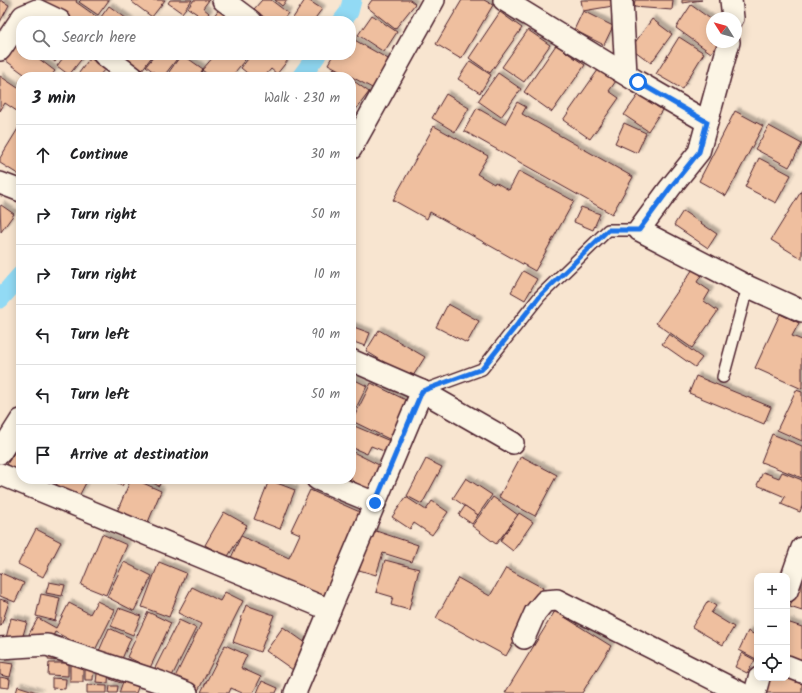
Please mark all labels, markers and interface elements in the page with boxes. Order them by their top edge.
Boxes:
north arrow [706,12,742,48]
search box [16,16,356,60]
text: Search here [62,26,136,50]
icon: search [30,27,52,49]
route start [629,73,647,91]
text: 3 min [32,85,76,112]
text: Walk · 230 m [264,88,340,109]
text: Continue [70,143,128,167]
icon: ahead [32,144,54,166]
text: 30 m [311,144,340,165]
text: Turn right [70,203,137,227]
icon: right [32,204,54,226]
text: 50 m [311,204,340,225]
text: Turn right [70,263,137,287]
icon: right [32,264,54,286]
text: 10 m [314,264,340,285]
text: Turn left [70,323,130,347]
icon: left [32,324,54,346]
text: 90 m [312,324,340,345]
text: Turn left [70,383,130,407]
icon: left [32,384,54,406]
text: 50 m [311,384,340,405]
text: Arrive at destination [70,443,209,467]
icon: arrive [32,444,54,466]
route end [366,494,384,512]
map controls [754,573,790,681]
button: + [754,573,790,609]
button: − [754,609,790,645]
button: locate [754,645,790,681]

